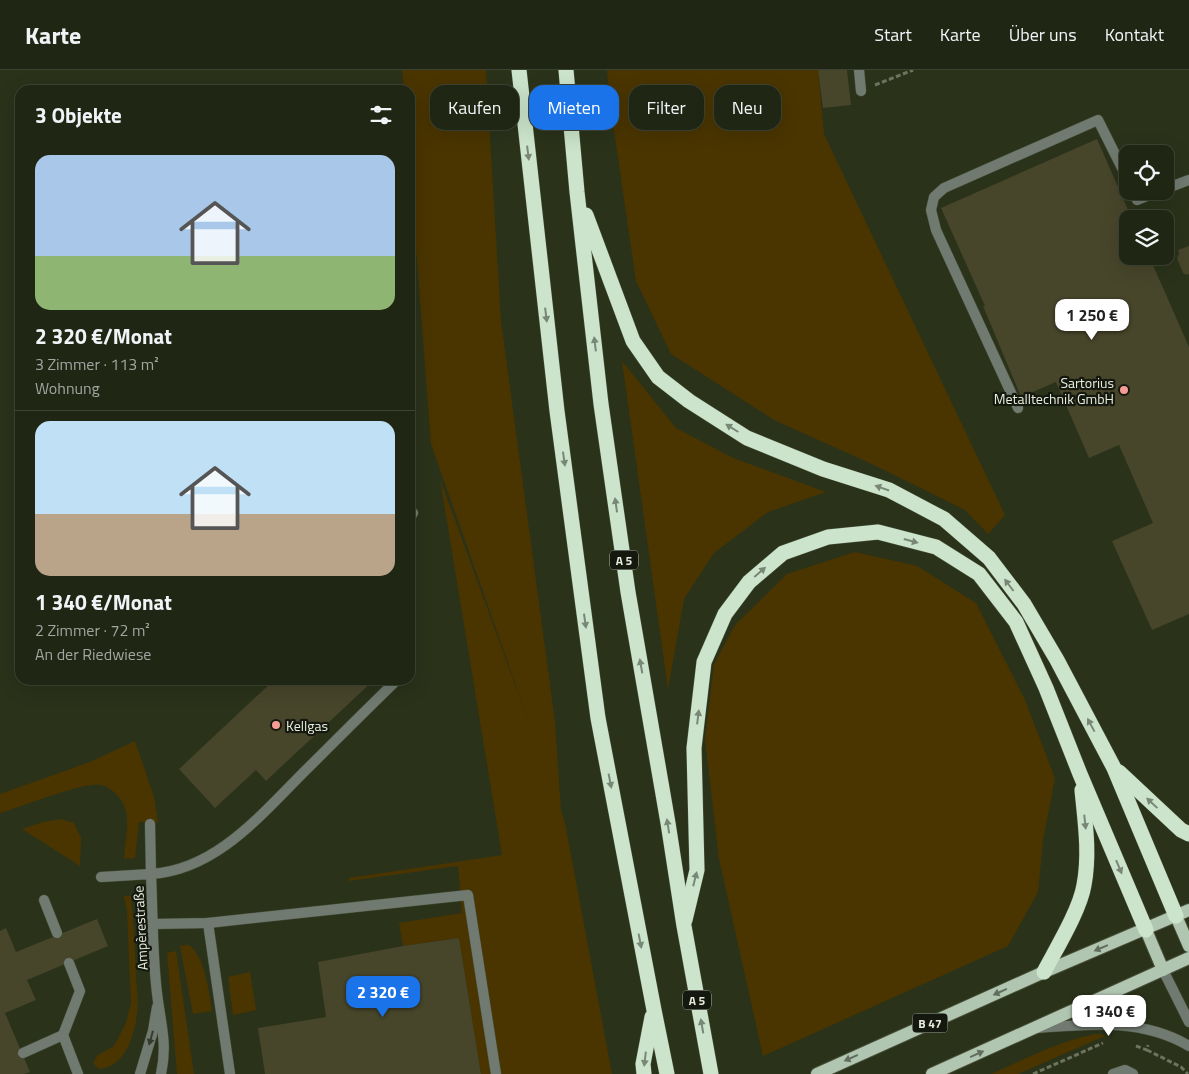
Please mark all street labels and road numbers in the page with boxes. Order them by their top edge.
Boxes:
road number: A 5 [610,550,638,570]
street label: Ampèrestraße [127,885,153,971]
road number: A 5 [683,990,711,1010]
road number: B 47 [912,1014,948,1032]

